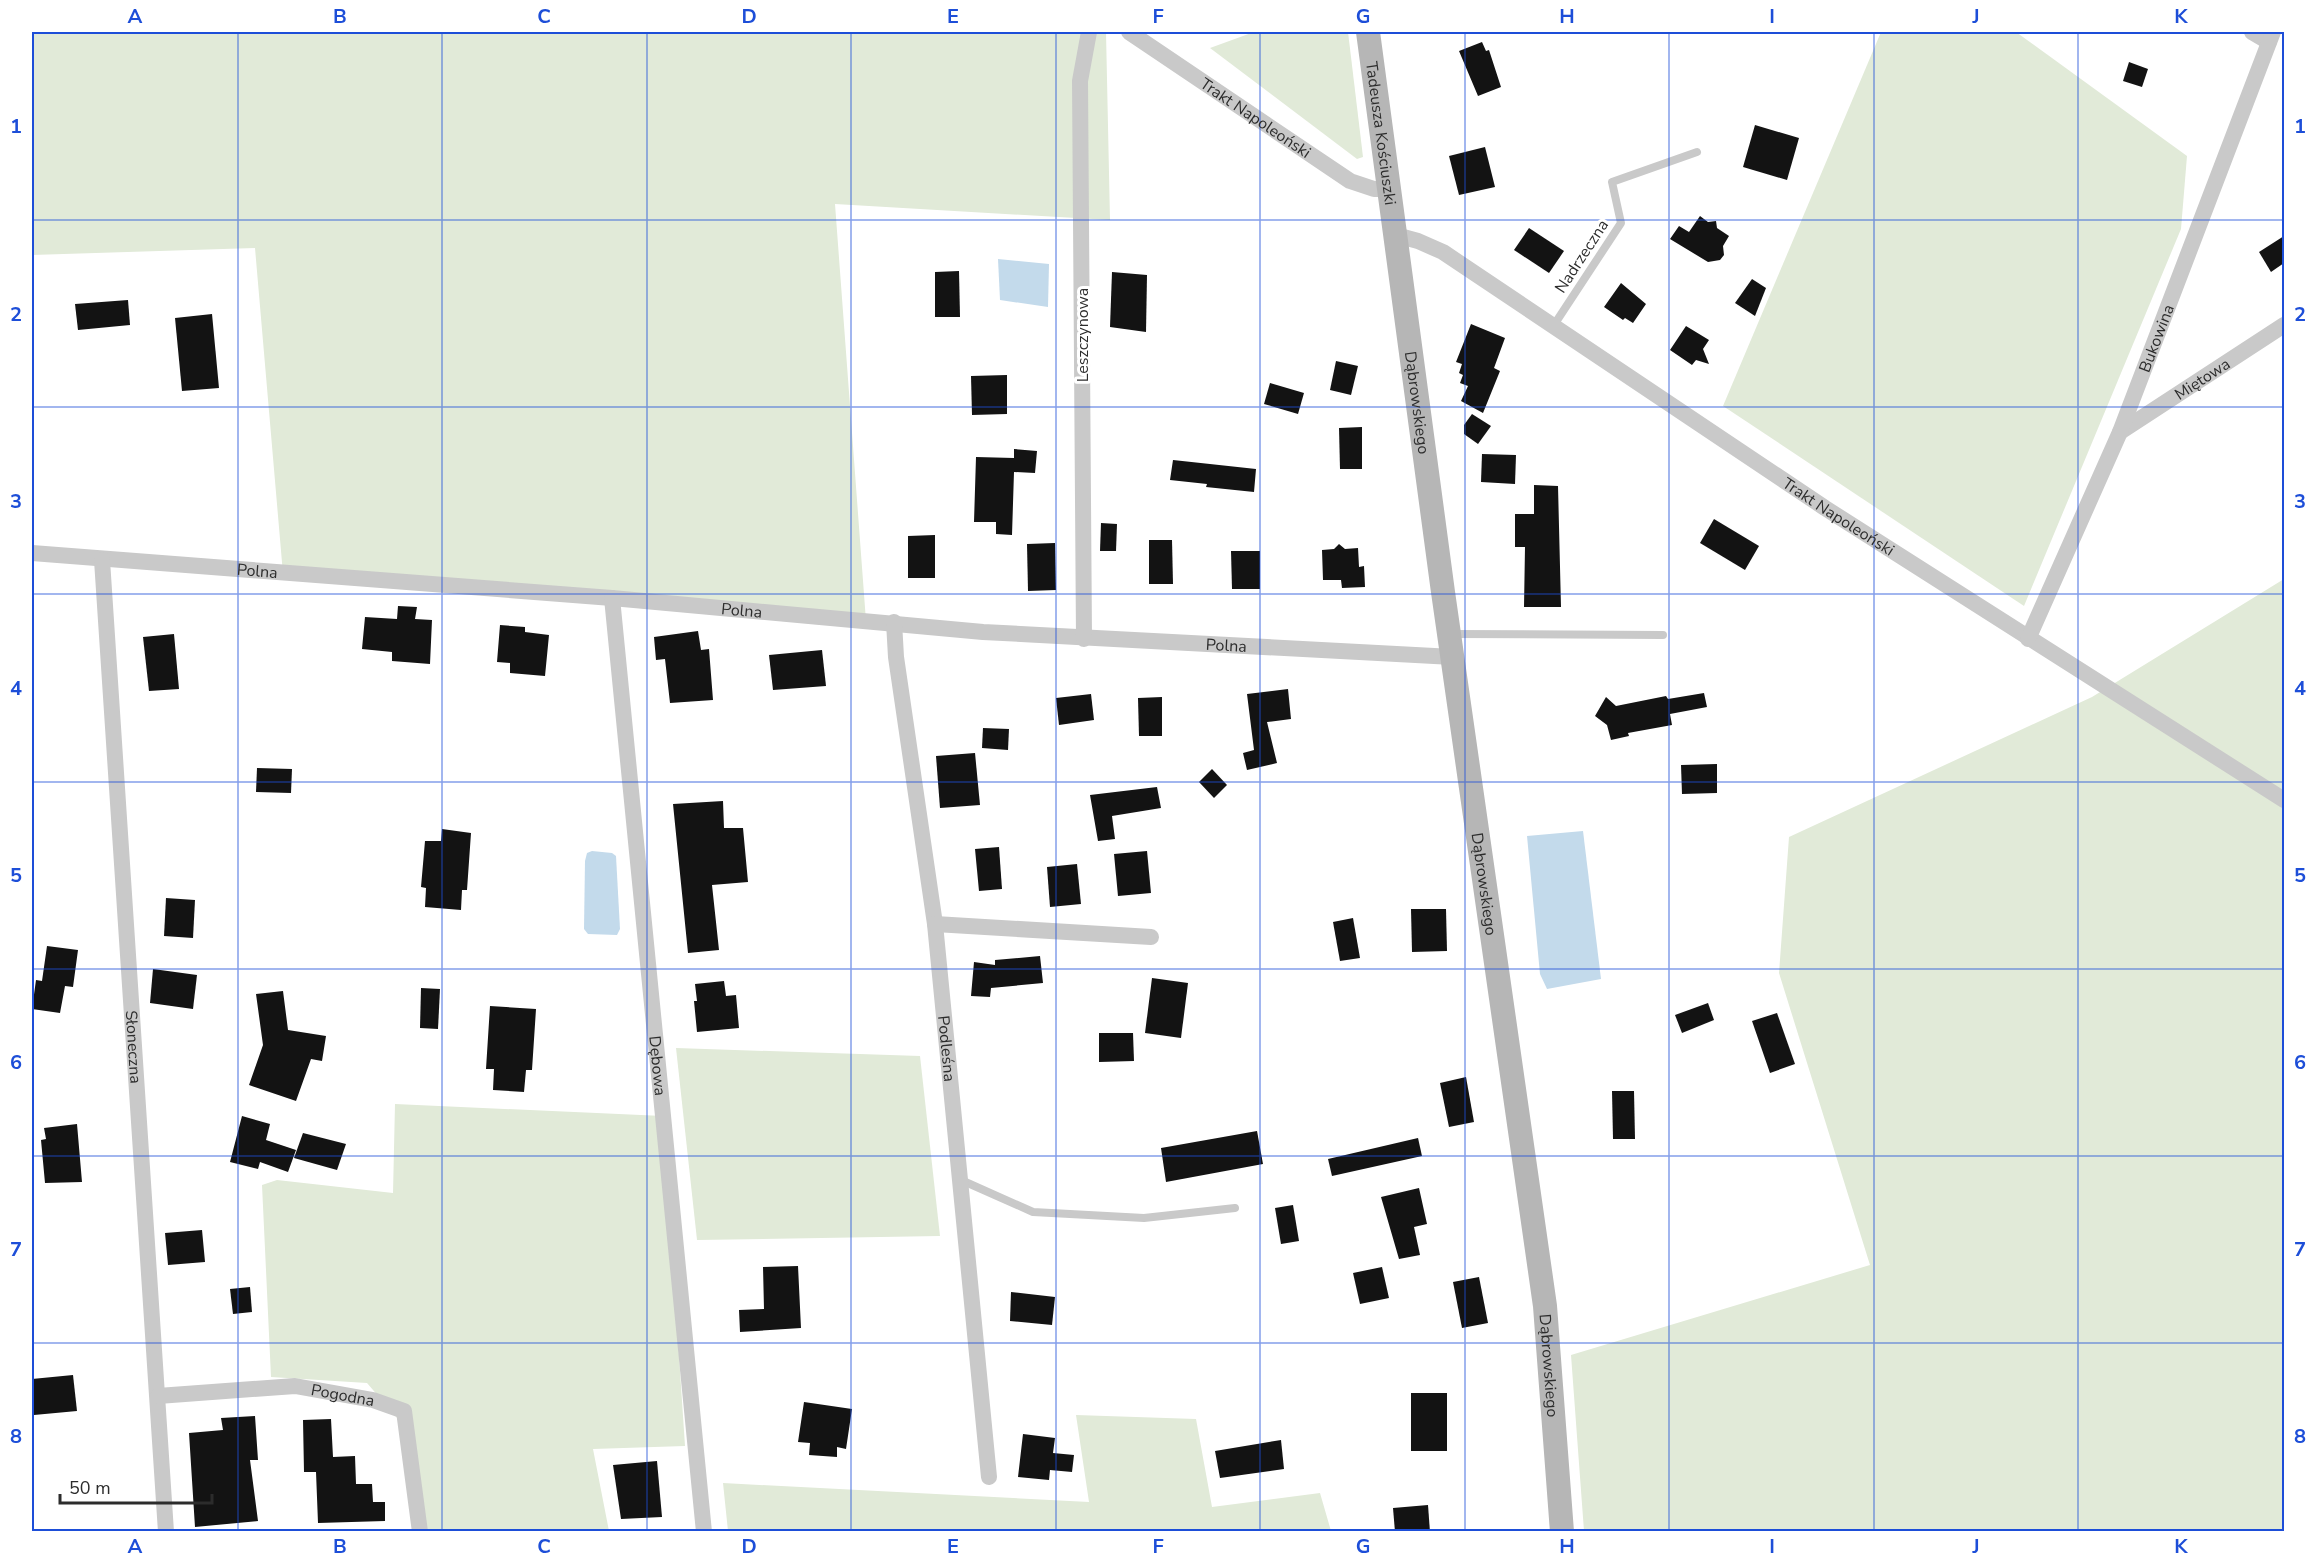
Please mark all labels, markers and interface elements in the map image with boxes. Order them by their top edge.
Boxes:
text: A [128,3,143,30]
text: B [333,3,347,30]
text: C [537,3,551,30]
text: D [741,3,757,30]
text: E [947,3,959,30]
text: F [1152,3,1164,30]
text: G [1356,3,1370,30]
text: H [1559,3,1575,30]
text: I [1769,3,1775,30]
text: J [1971,3,1980,30]
text: K [2174,3,2188,30]
street label: Tadeusza Kościuszki [1360,60,1401,206]
street label: Trakt Napoleoński [1196,73,1315,164]
text: 1 [10,113,22,140]
text: 1 [2294,113,2306,140]
street label: Nadrzeczna [1550,216,1614,298]
street label: Leszczynowa [1072,288,1094,382]
text: 2 [10,301,22,328]
street label: Bukowina [2134,301,2180,376]
text: 2 [2294,301,2306,328]
street label: Dąbrowskiego [1399,350,1434,456]
street label: Miętowa [2171,353,2235,405]
street label: Trakt Napoleoński [1778,473,1898,561]
text: 3 [10,488,22,515]
text: 3 [2294,488,2306,515]
street label: Polna [236,559,279,584]
street label: Polna [720,598,763,624]
street label: Polna [1205,634,1247,658]
text: 4 [10,675,22,702]
text: 4 [2294,675,2306,702]
street label: Dąbrowskiego [1466,831,1502,937]
text: 5 [10,862,22,889]
text: 5 [2294,862,2306,889]
street label: Słoneczna [120,1010,146,1084]
street label: Podleśna [932,1014,960,1083]
street label: Dębowa [643,1035,671,1097]
text: 6 [10,1049,22,1076]
text: 6 [2294,1049,2306,1076]
text: 7 [10,1236,22,1263]
text: 7 [2294,1236,2306,1263]
street label: Dąbrowskiego [1534,1313,1563,1418]
street label: Pogodna [309,1379,376,1412]
text: 8 [10,1423,22,1450]
text: 8 [2294,1423,2306,1450]
scale bar [60,1467,212,1505]
text: 50 m [69,1476,111,1500]
text: A [128,1533,143,1560]
text: B [333,1533,347,1560]
text: C [537,1533,551,1560]
text: D [741,1533,757,1560]
text: E [947,1533,959,1560]
text: F [1152,1533,1164,1560]
text: G [1356,1533,1370,1560]
text: H [1559,1533,1575,1560]
text: I [1769,1533,1775,1560]
text: J [1971,1533,1980,1560]
text: K [2174,1533,2188,1560]

